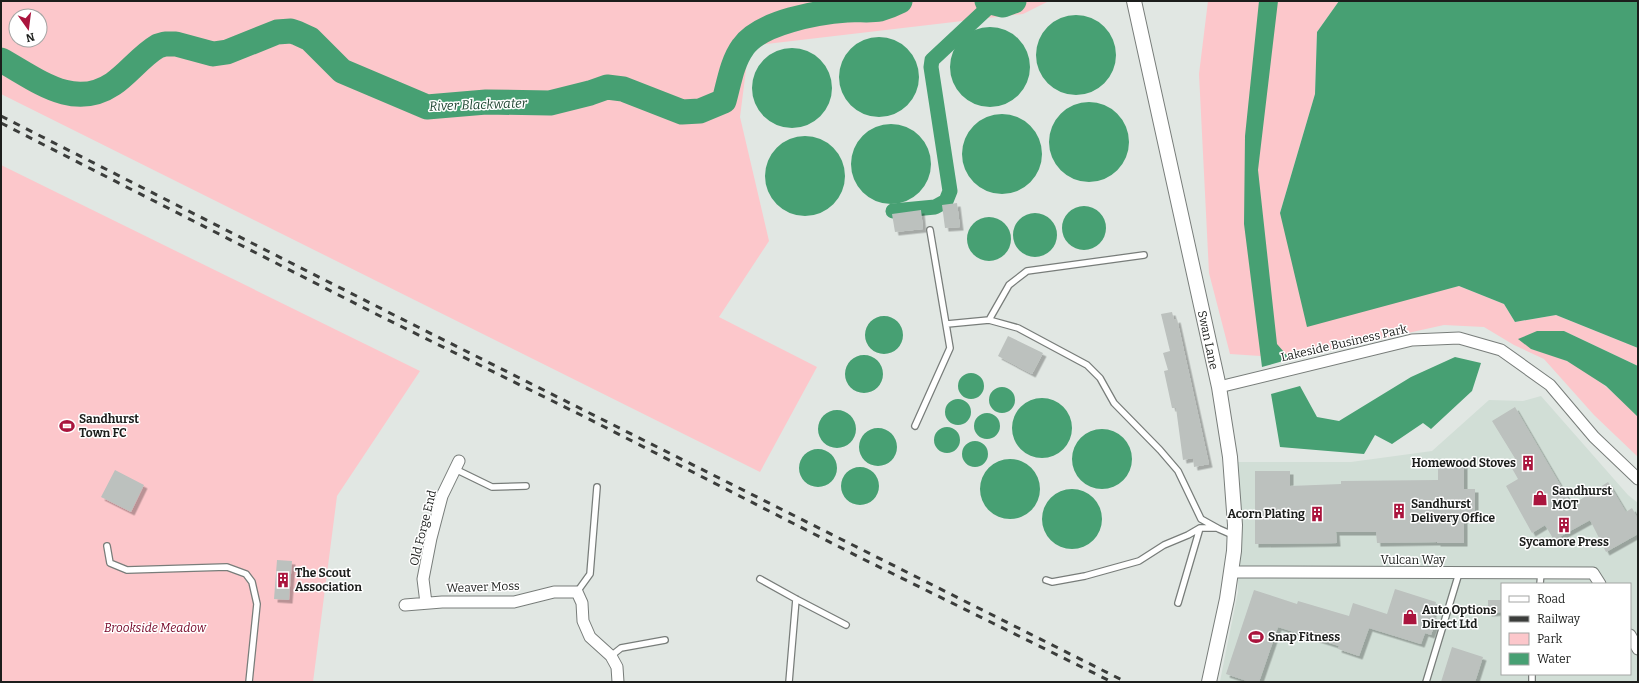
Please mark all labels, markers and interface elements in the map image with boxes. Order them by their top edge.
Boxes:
north arrow [8,8,48,48]
text: N [24,30,36,45]
water label: River Blackwater [429,95,528,114]
street label: Swan Lane [1195,309,1221,371]
street label: Lakeside Business Park [1280,322,1409,364]
place label: Sandhurst Town FC [79,412,139,440]
sports icon: Sandhurst Town FC [58,417,76,435]
building icon: Homewood Stoves [1519,454,1537,472]
place label: Homewood Stoves [1411,456,1516,470]
place label: Sandhurst MOT [1552,484,1612,512]
street label: Old Forge End [407,489,439,567]
shop icon: Sandhurst MOT [1531,489,1549,507]
place label: Sandhurst Delivery Office [1411,497,1496,525]
building icon: Sandhurst Delivery Office [1390,502,1408,520]
building icon: Acorn Plating [1308,505,1326,523]
place label: Acorn Plating [1227,507,1305,521]
building icon: Sycamore Press [1555,516,1573,534]
place label: Sycamore Press [1519,535,1609,549]
street label: Vulcan Way [1381,553,1446,567]
place label: The Scout Association [295,566,362,594]
building icon: The Scout Association [274,571,292,589]
street label: Weaver Moss [446,579,520,595]
legend [1501,583,1631,675]
text: Road [1537,592,1565,606]
place label: Auto Options Direct Ltd [1422,603,1497,631]
shop icon: Auto Options Direct Ltd [1401,608,1419,626]
text: Railway [1537,612,1581,626]
park label: Brookside Meadow [104,621,207,635]
sports icon: Snap Fitness [1247,628,1265,646]
place label: Snap Fitness [1268,630,1340,644]
text: Park [1537,632,1563,646]
text: Water [1537,652,1572,666]

